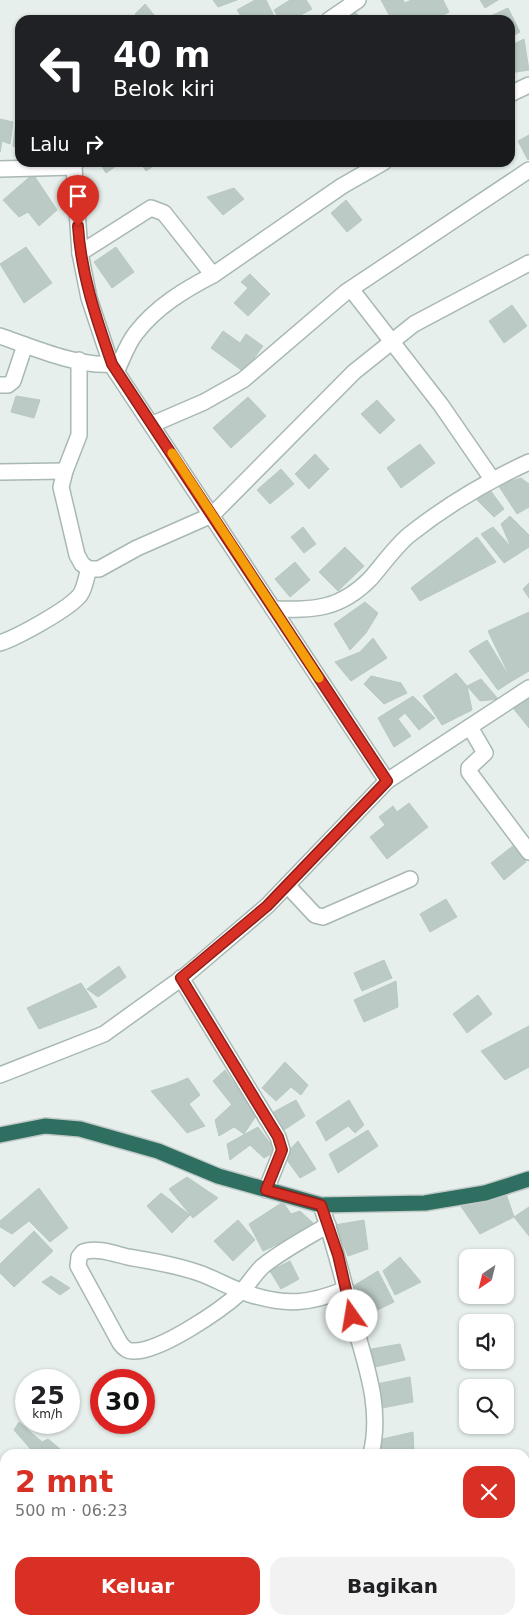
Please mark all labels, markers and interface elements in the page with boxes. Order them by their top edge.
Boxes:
icon: left [30,35,95,100]
text: 40 m [113,35,210,75]
text: Belok kiri [113,76,215,101]
icon: right [80,130,108,158]
text: Lalu [30,133,70,155]
pin [57,175,99,226]
icon: arrive [64,182,92,210]
north arrow [459,1249,514,1304]
map controls [459,1249,514,1434]
position arrow [325,1289,377,1341]
button: sound [459,1314,514,1369]
speed limit sign: 30 [90,1369,155,1434]
button: search [459,1379,514,1434]
text: 25 [30,1381,65,1410]
text: km/h [32,1407,63,1421]
text: 2 mnt [15,1464,113,1499]
button: close [463,1466,515,1518]
text: 500 m · 06:23 [15,1501,128,1520]
button: Keluar [15,1557,260,1615]
button: Bagikan [270,1557,515,1615]

